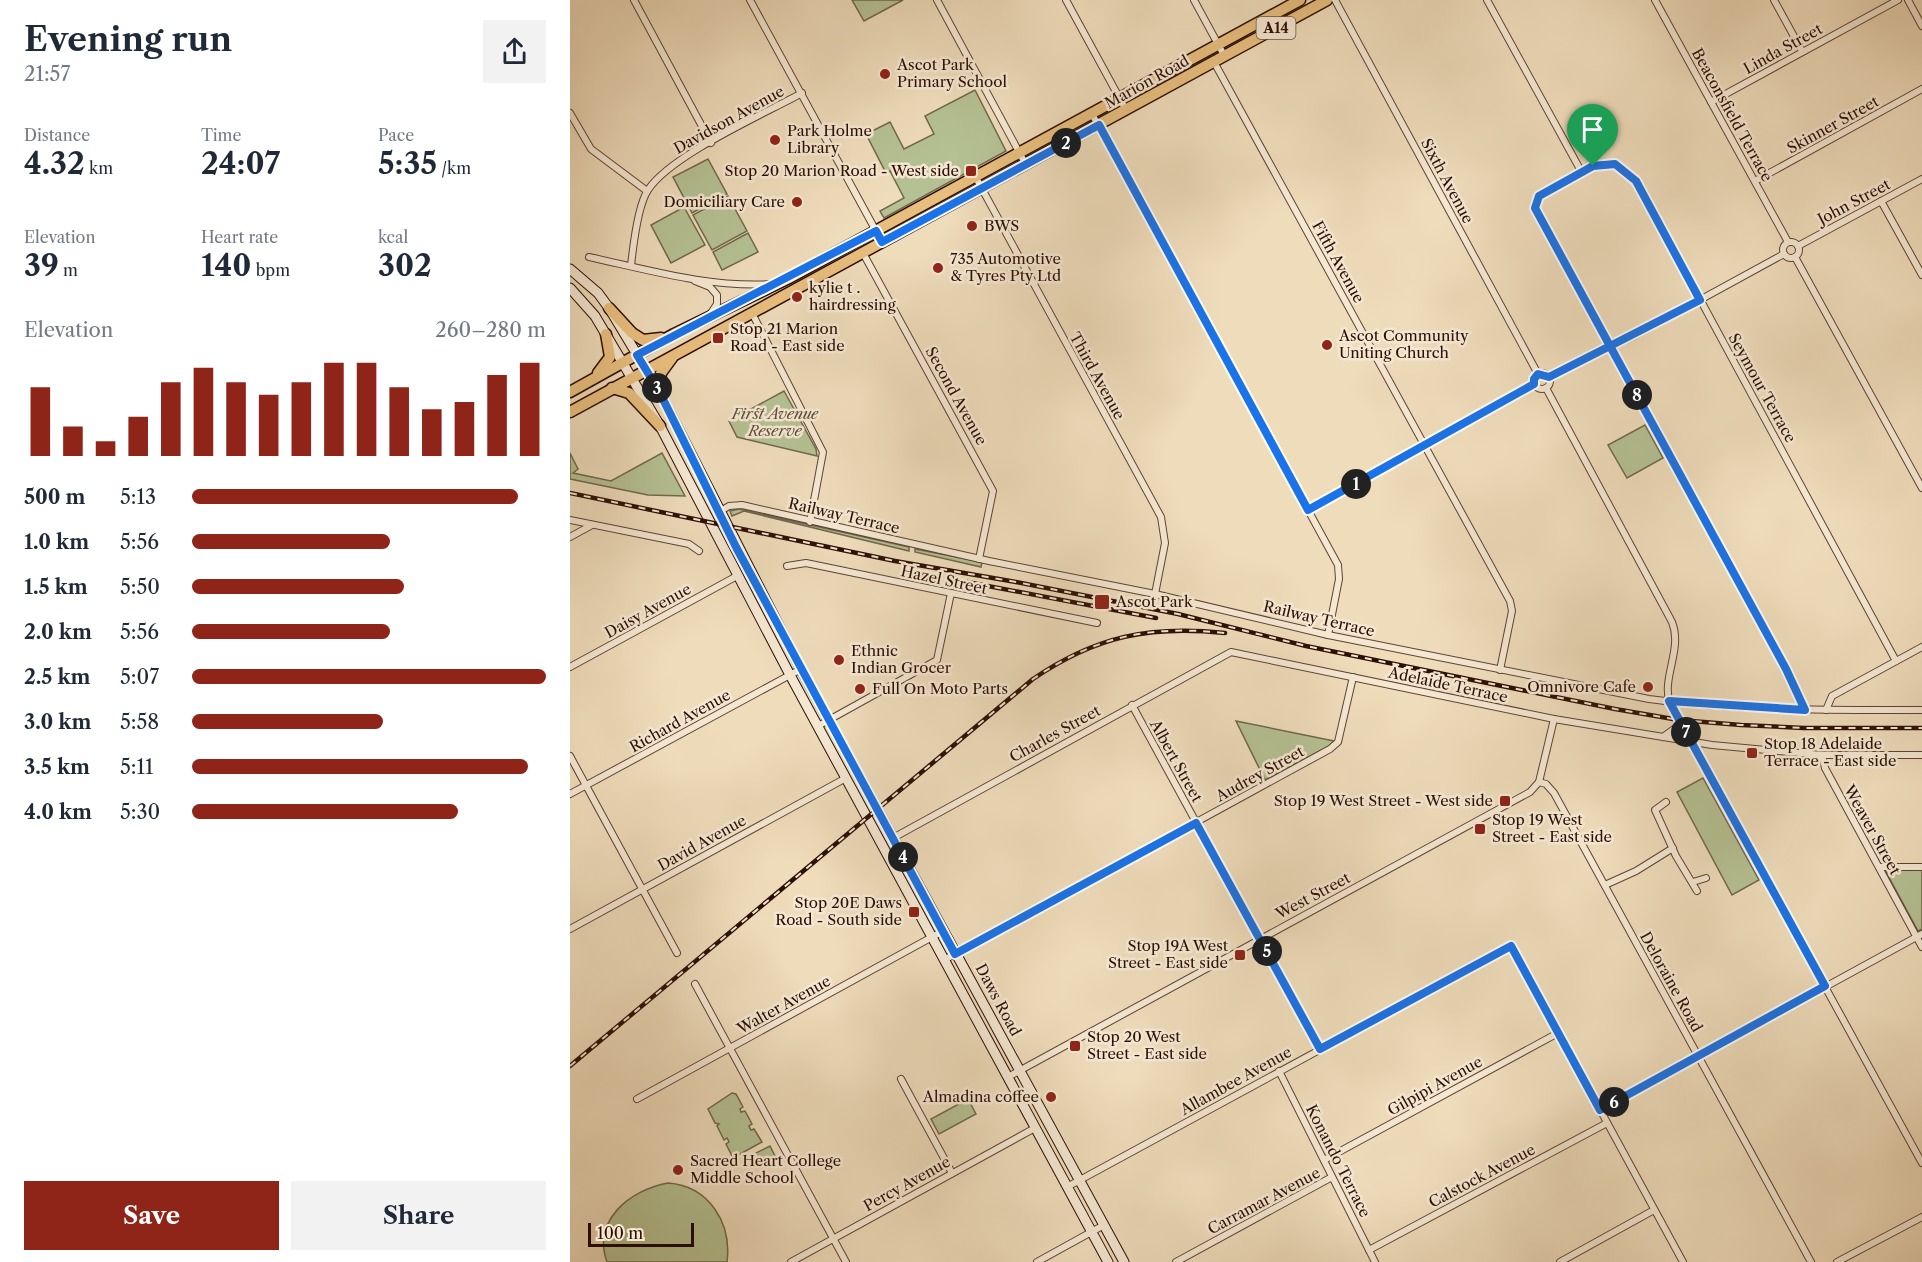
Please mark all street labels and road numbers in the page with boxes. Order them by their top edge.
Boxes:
road number: A14 [1256,17,1296,39]
street label: Linda Street [1740,19,1826,78]
street label: Beaconsfield Terrace [1688,45,1777,185]
street label: Marion Road [1101,51,1192,113]
street label: Davidson Avenue [670,81,787,158]
street label: Skinner Street [1784,91,1883,158]
street label: Sixth Avenue [1417,135,1478,227]
street label: John Street [1812,174,1894,230]
street label: Fifth Avenue [1308,217,1369,306]
street label: Third Avenue [1066,329,1129,423]
street label: Seymour Terrace [1724,330,1800,446]
street label: Second Avenue [922,343,991,448]
street label: Railway Terrace [787,493,902,538]
street label: Hazel Street [899,561,990,598]
street label: Daisy Avenue [601,579,694,642]
street label: Railway Terrace [1262,596,1377,641]
street label: Adelaide Terrace [1386,662,1509,706]
street label: Richard Avenue [626,685,734,756]
street label: Charles Street [1006,700,1104,766]
street label: Albert Street [1146,715,1207,806]
street label: Audrey Street [1211,741,1308,806]
street label: Weaver Street [1839,781,1905,879]
street label: David Avenue [654,810,749,875]
street label: West Street [1271,868,1354,924]
street label: Deloraine Road [1636,928,1707,1035]
street label: Daws Road [971,960,1025,1039]
street label: Walter Avenue [733,971,834,1039]
street label: Allambee Avenue [1176,1042,1295,1120]
street label: Gilpipi Avenue [1384,1052,1485,1119]
street label: Konando Terrace [1302,1101,1375,1220]
street label: Calstock Avenue [1425,1140,1538,1212]
street label: Percy Avenue [860,1152,953,1215]
street label: Carramar Avenue [1204,1163,1323,1238]

